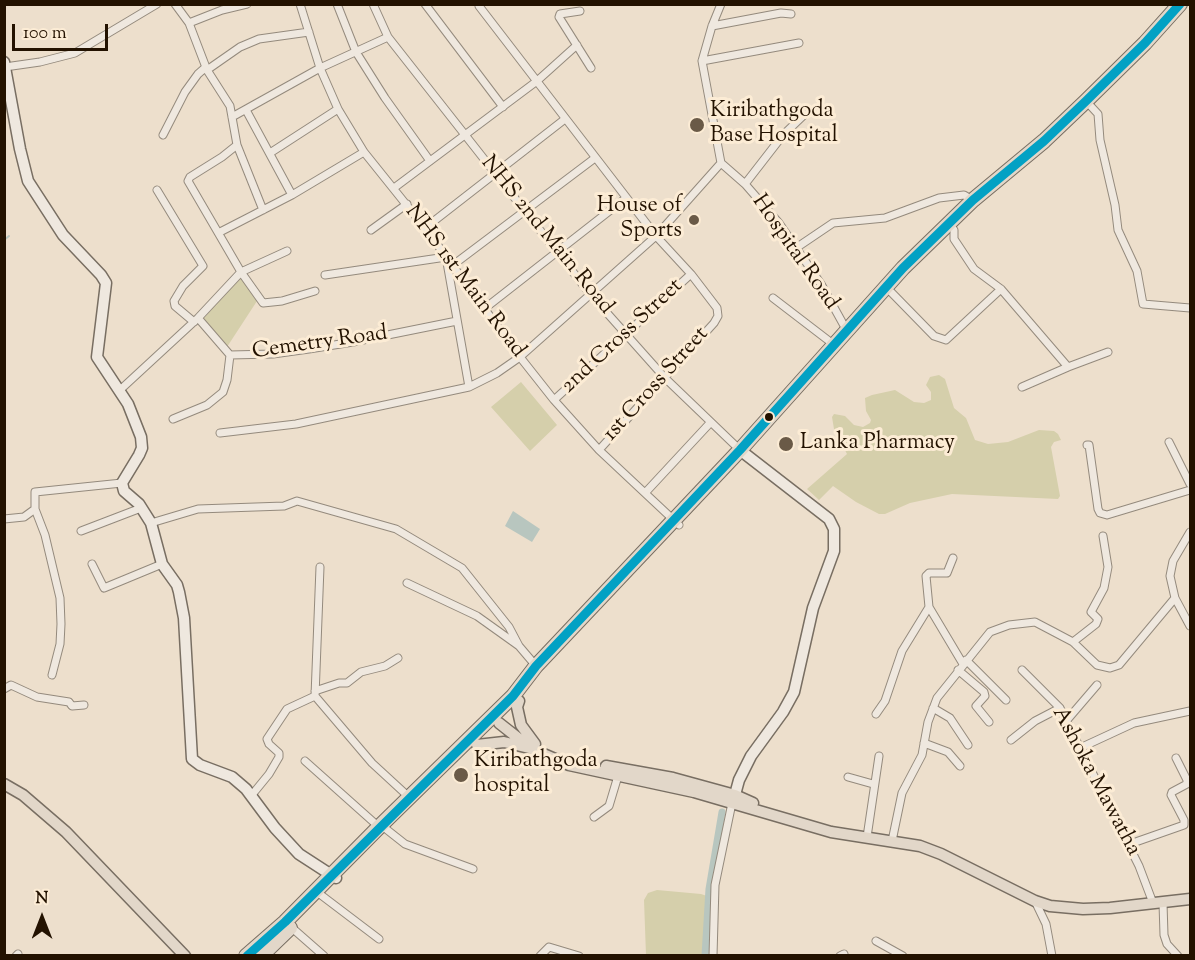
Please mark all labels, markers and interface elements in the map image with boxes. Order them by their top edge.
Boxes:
scale bar [15,12,111,50]
text: 100 m [23,21,67,47]
place label: Kiribathgoda Base Hospital [710,99,838,150]
marker: Kiribathgoda Base Hospital [688,116,706,134]
street label: NHS 2nd Main Road [474,151,618,321]
street label: Hospital Road [745,190,843,316]
place label: House of Sports [597,194,682,246]
street label: NHS 1st Main Road [398,200,530,364]
marker: House of Sports [687,213,701,227]
street label: 2nd Cross Street [557,274,689,400]
street label: Cemetry Road [251,321,389,367]
street label: 1st Cross Street [599,322,715,448]
unlabelled marker [763,411,775,423]
place label: Lanka Pharmacy [800,431,955,457]
marker: Lanka Pharmacy [777,435,795,453]
street label: Ashoka Mawatha [1045,703,1145,861]
place label: Kiribathgoda hospital [474,749,598,800]
marker: Kiribathgoda hospital [452,766,470,784]
north arrow [12,888,72,948]
text: N [36,888,48,911]

